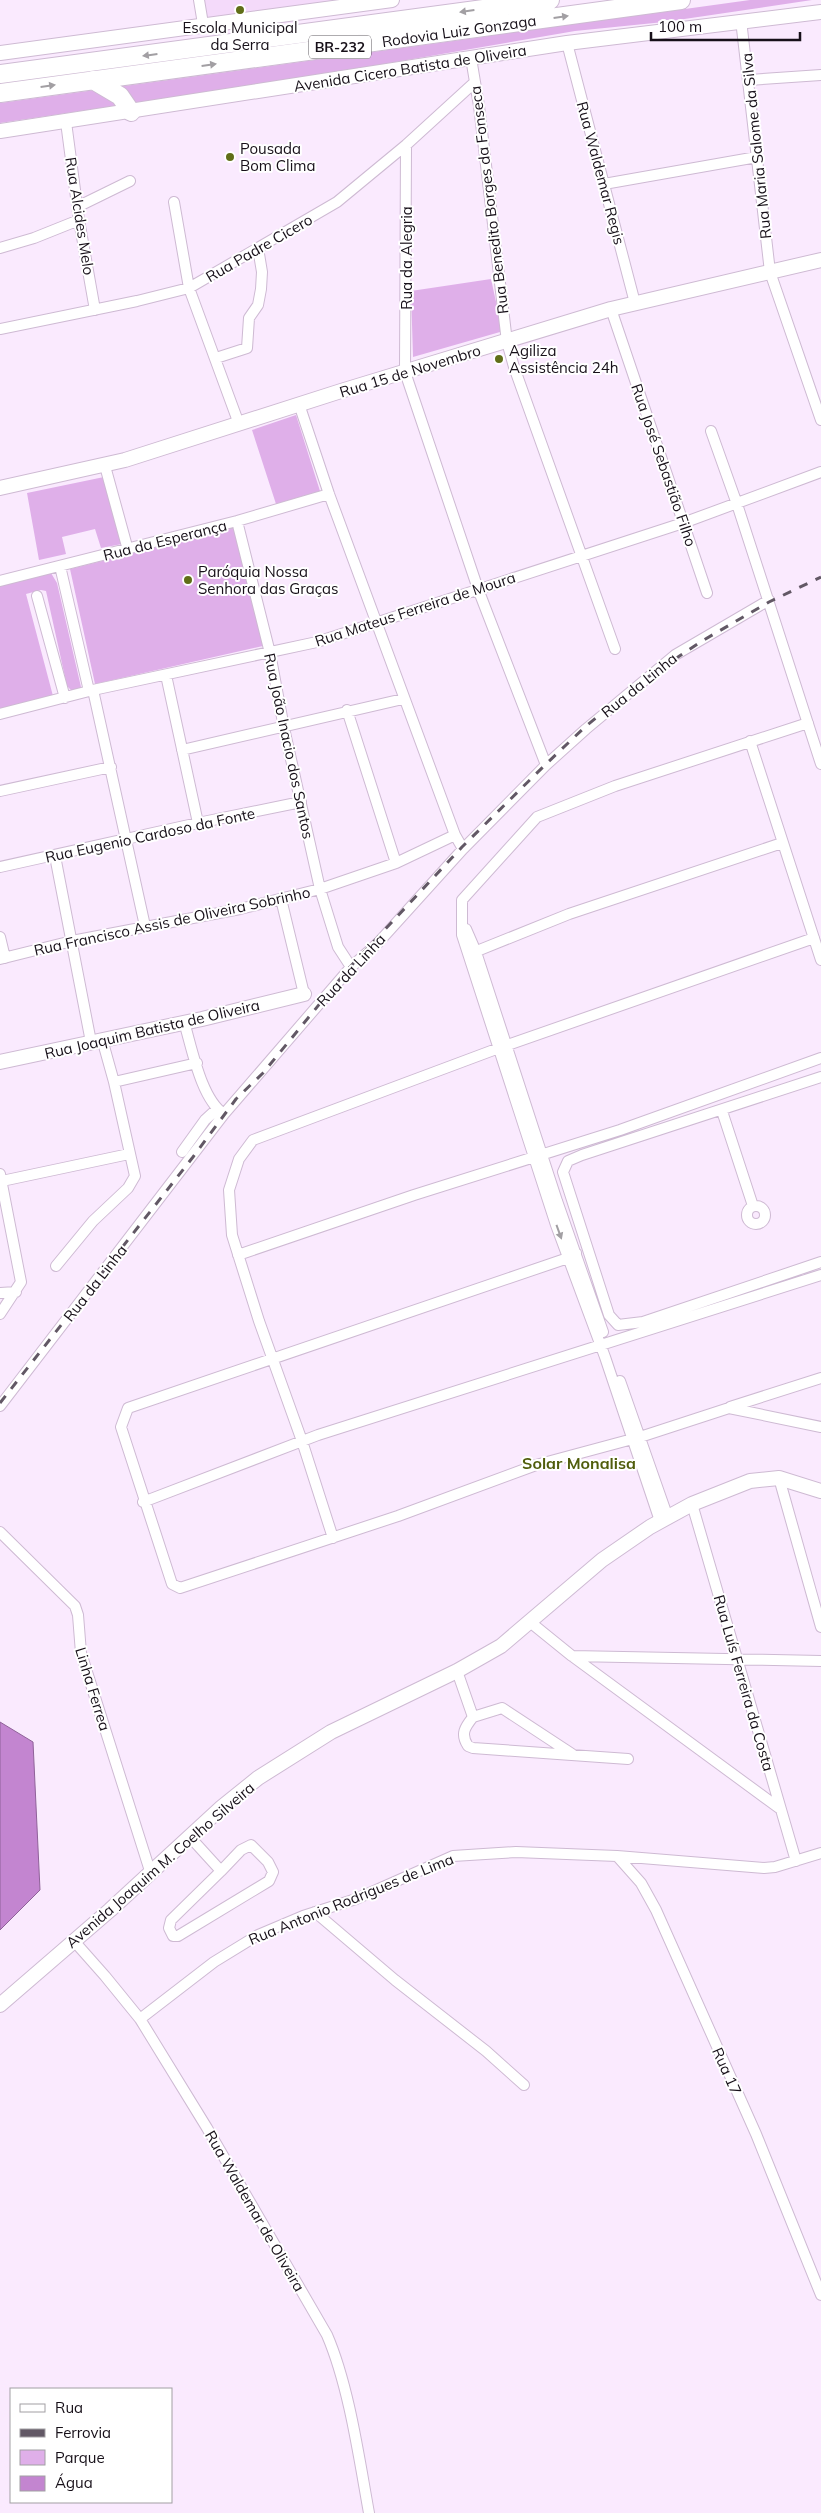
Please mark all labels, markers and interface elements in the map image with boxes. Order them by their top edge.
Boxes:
marker: Escola Municipal da Serra [234,4,246,16]
one-way arrow [458,7,474,15]
scale bar [651,10,800,42]
street label: Rodovia Luiz Gonzaga [381,11,537,51]
one-way arrow [553,12,569,20]
text: 100 m [658,17,702,36]
place label: Escola Municipal da Serra [183,18,297,54]
road number: BR-232 [309,36,371,58]
street label: Avenida Cicero Batista de Oliveira [292,40,528,96]
one-way arrow [141,51,157,59]
street label: Rua Maria Salome da Silva [737,52,775,240]
one-way arrow [202,60,218,68]
one-way arrow [41,82,57,90]
street label: Rua Benedito Borges da Fonseca [466,85,512,315]
street label: Rua Waldemar Regis [573,99,629,247]
place label: Pousada Bom Clima [240,139,315,175]
marker: Pousada Bom Clima [224,151,236,163]
street label: Rua Alcides Melo [61,156,99,276]
street label: Rua da Alegria [397,206,416,310]
street label: Rua Padre Cicero [202,210,316,286]
street label: Rua 15 de Novembro [337,340,483,402]
place label: Agiliza Assistência 24h [509,341,619,377]
marker: Agiliza Assistência 24h [493,353,505,365]
street label: Rua José Sebastião Filho [627,381,701,549]
street label: Rua da Esperança [101,515,229,565]
place label: Paróquia Nossa Senhora das Graças [198,562,338,598]
street label: Rua Mateus Ferreira de Moura [312,568,518,650]
marker: Paróquia Nossa Senhora das Graças [182,574,194,586]
street label: Rua da Linha [597,649,681,721]
street label: Rua João Inacio dos Santos [260,651,318,841]
street label: Rua Eugenio Cardoso da Fonte [43,803,257,867]
street label: Rua Francisco Assis de Oliveira Sobrinho [32,882,312,960]
street label: Rua da Linha [313,930,389,1010]
street label: Rua Joaquim Batista de Oliveira [43,995,261,1063]
one-way arrow [556,1225,563,1240]
street label: Rua da Linha [59,1241,131,1325]
district label: Solar Monalisa [522,1453,636,1473]
street label: Rua Luís Ferreira da Costa [710,1593,778,1773]
street label: Linha Ferrea [71,1645,115,1733]
street label: Avenida Joaquim M. Coelho Silveira [62,1778,258,1952]
street label: Rua Antonio Rodrigues de Lima [246,1849,456,1949]
street label: Rua 17 [708,2044,746,2098]
street label: Rua Waldemar de Oliveira [201,2127,309,2295]
legend [10,2388,172,2503]
text: Rua [55,2398,83,2417]
text: Ferrovia [55,2423,111,2442]
text: Parque [55,2448,105,2467]
text: Água [55,2473,93,2492]

